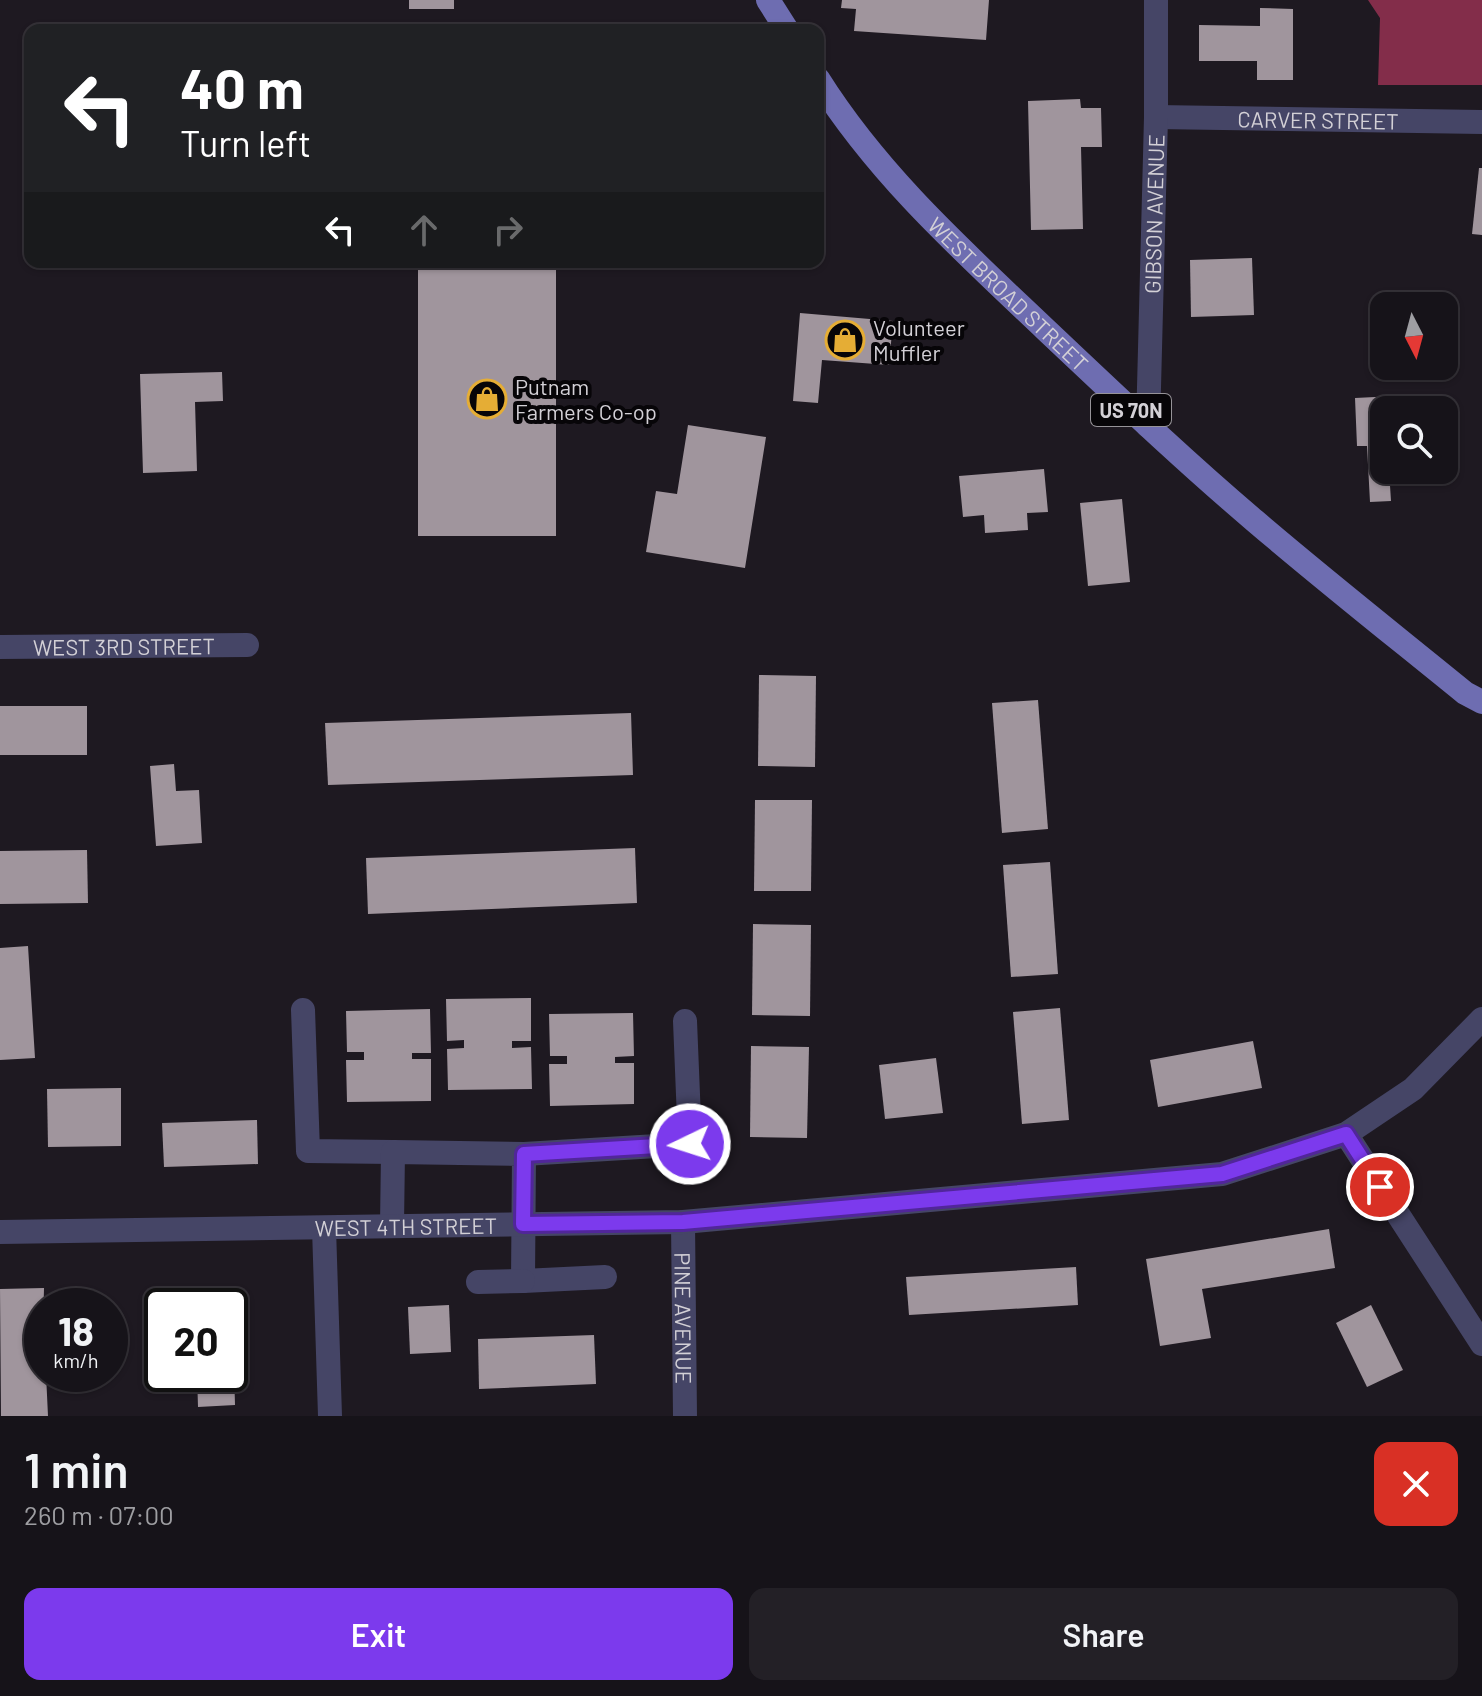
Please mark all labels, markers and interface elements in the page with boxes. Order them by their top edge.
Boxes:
text: 40 m [180,53,304,120]
icon: left [48,56,152,160]
street label: CARVER STREET [1237,105,1399,134]
text: Turn left [180,121,311,164]
street label: GIBSON AVENUE [1138,134,1169,294]
icon: left [318,208,362,252]
icon: ahead [402,208,446,252]
icon: right [486,208,530,252]
street label: WEST BROAD STREET [923,211,1094,376]
north arrow [1370,292,1458,380]
map controls [1370,292,1458,484]
place label: Volunteer Muffler [873,314,965,365]
shop icon: Volunteer Muffler [824,319,866,361]
place label: Putnam Farmers Co-op [515,373,657,424]
shop icon: Putnam Farmers Co-op [466,378,508,420]
road number: US 70N [1091,394,1171,426]
button: search [1370,396,1458,484]
street label: WEST 3RD STREET [33,632,215,660]
position arrow [648,1102,732,1186]
pin [1346,1153,1414,1221]
icon: arrive [1358,1165,1402,1209]
street label: WEST 4TH STREET [314,1212,497,1240]
street label: PINE AVENUE [670,1252,698,1384]
speed limit sign: 20 [144,1288,248,1392]
text: 18 [58,1306,94,1354]
text: km/h [53,1348,99,1372]
text: 1 min [24,1440,129,1498]
button: close [1374,1442,1458,1526]
text: 260 m · 07:00 [24,1499,174,1530]
button: Exit [24,1588,733,1680]
button: Share [749,1588,1458,1680]

